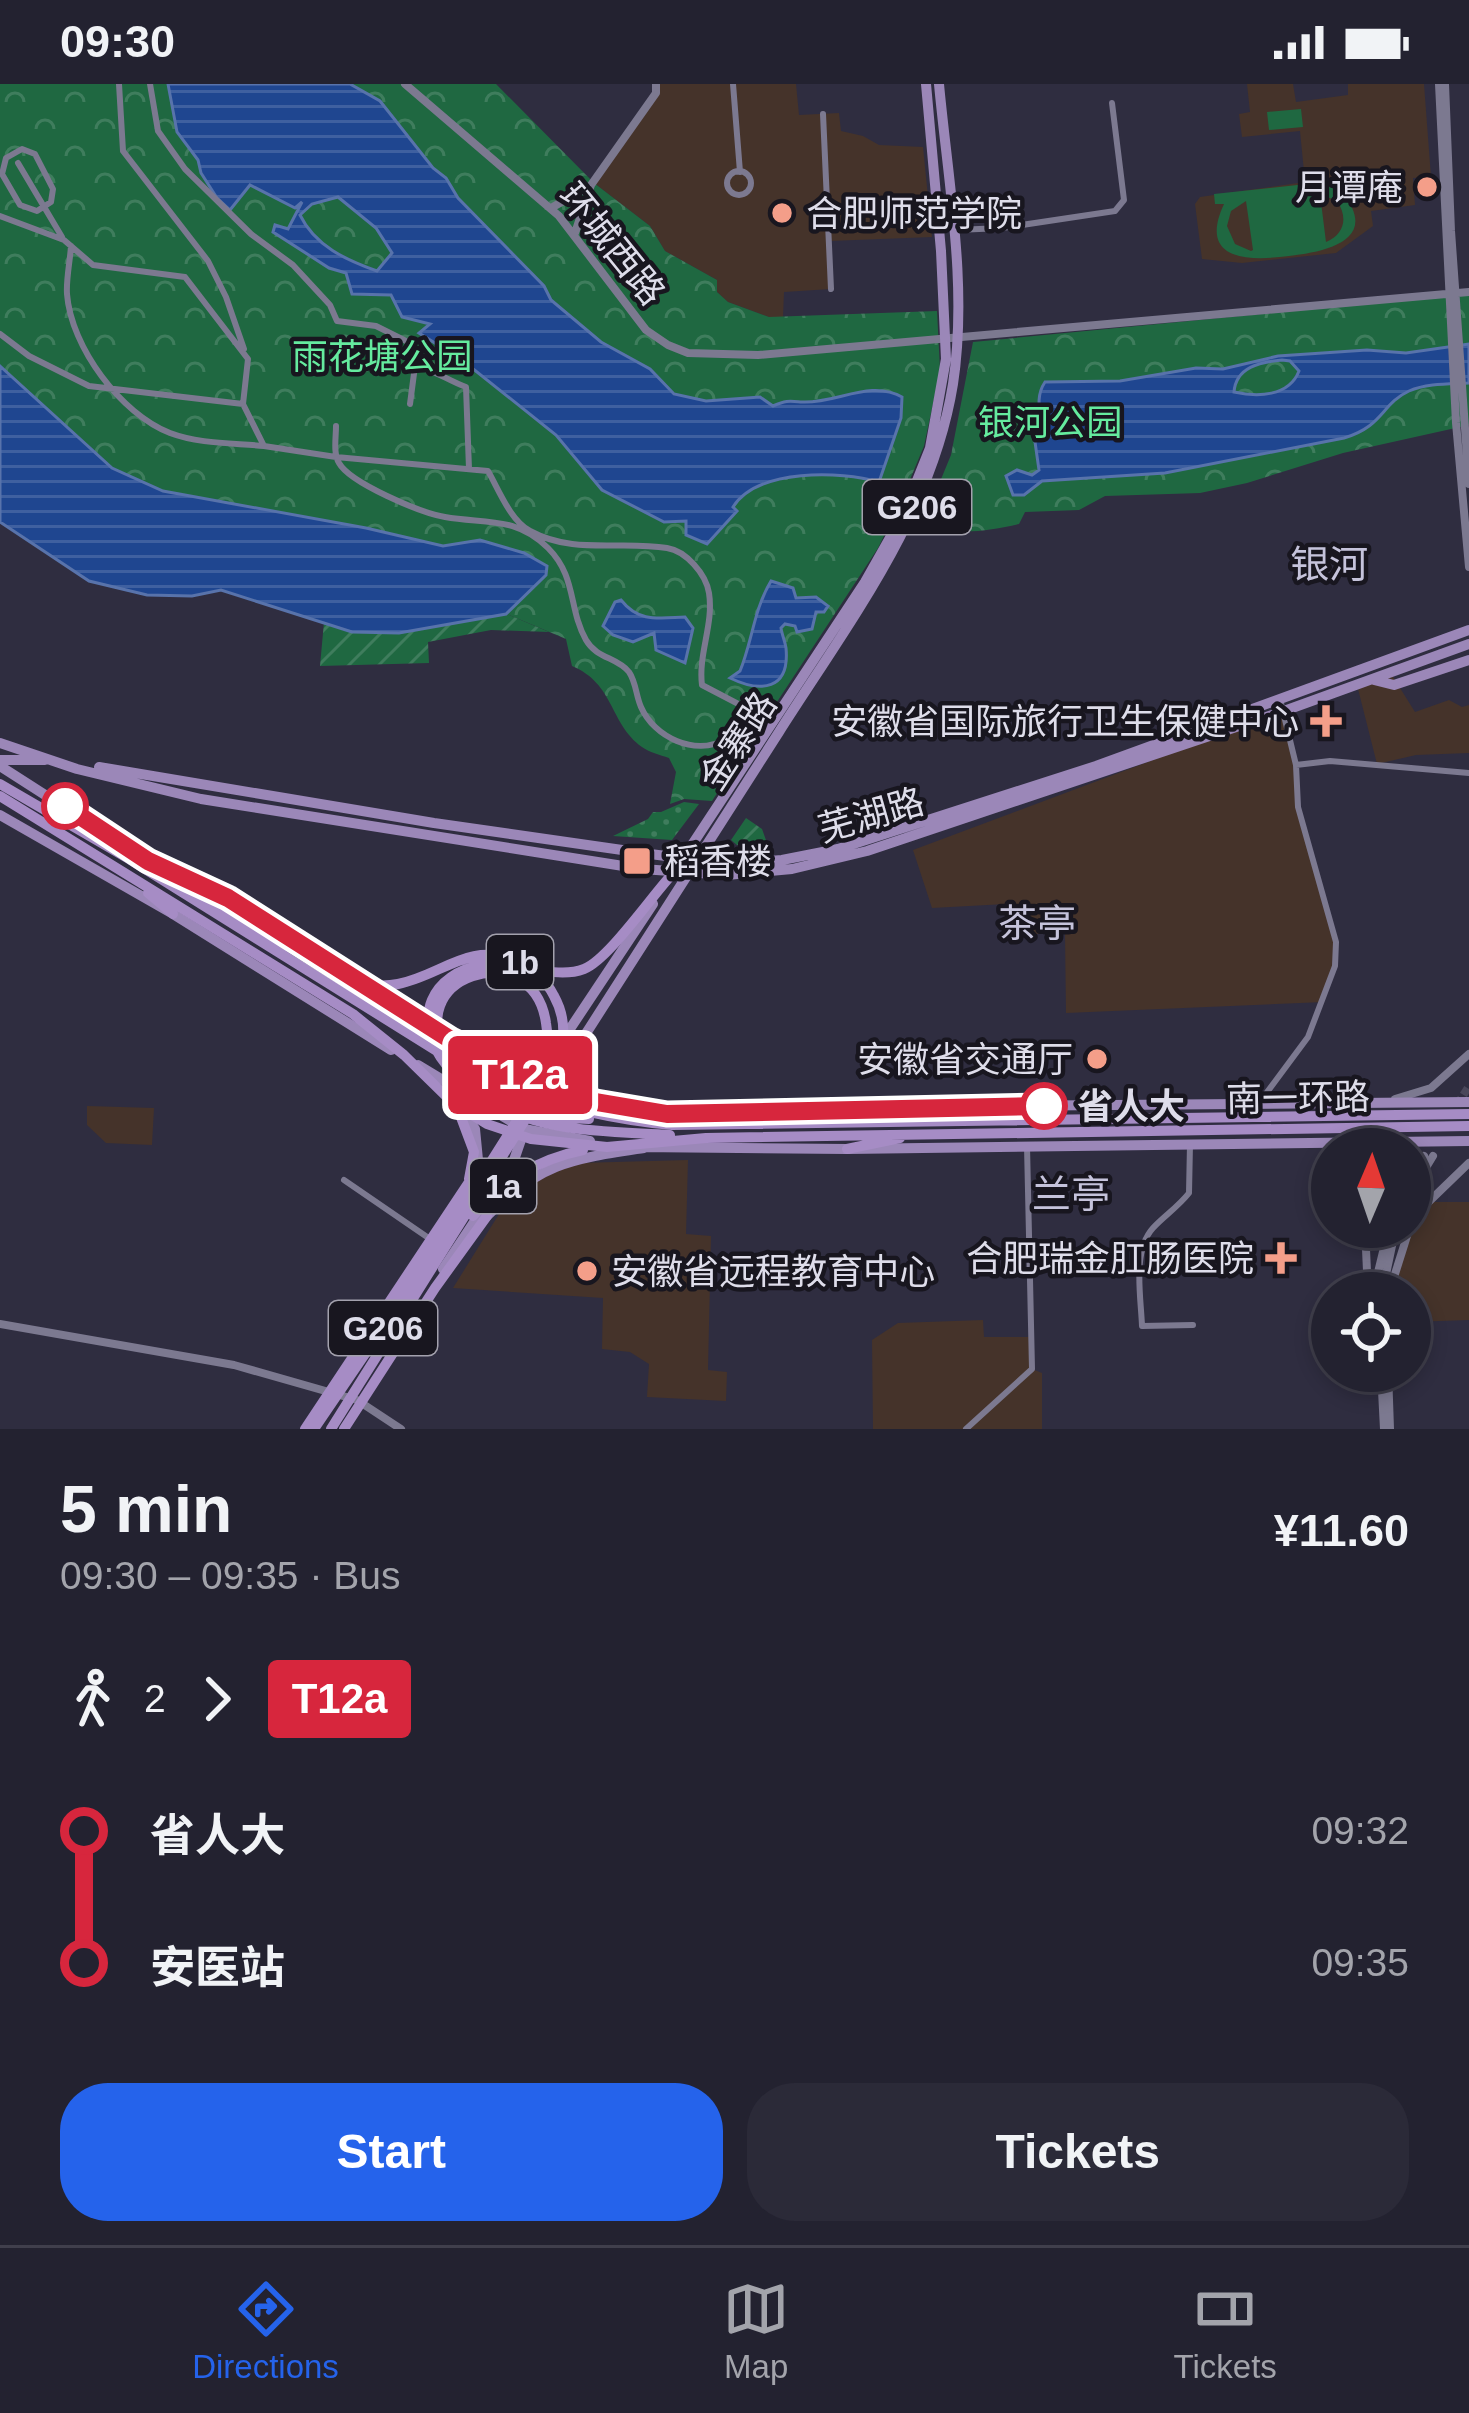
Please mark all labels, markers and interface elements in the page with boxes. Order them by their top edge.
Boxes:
text: 09:30 [60,16,175,67]
place label: 月谭庵 [1295,167,1403,208]
marker: 月谭庵 [1414,174,1440,200]
street label: 环城西路 [551,175,673,313]
place label: 合肥师范学院 [806,193,1022,234]
marker: 合肥师范学院 [769,200,795,226]
park label: 雨花塘公园 [292,336,472,377]
park label: 银河公园 [978,402,1122,443]
road number: G206 [863,480,971,534]
district label: 银河 [1290,543,1368,586]
street label: 金寨路 [691,685,785,797]
place label: 安徽省国际旅行卫生保健中心 [831,701,1299,742]
marker: 安徽省国际旅行卫生保健中心 [1310,705,1342,737]
street label: 芜湖路 [813,780,929,850]
unlabelled marker [43,784,87,828]
place label: 稻香楼 [664,841,772,882]
marker: 稻香楼 [621,845,653,877]
district label: 茶亭 [998,902,1076,945]
road number: 1b [487,935,553,989]
line badge: T12a [436,1036,604,1114]
place label: 安徽省交通厅 [857,1039,1073,1080]
marker: 安徽省交通厅 [1084,1046,1110,1072]
text: T12a [472,1051,568,1098]
street label: 南一环路 [1226,1076,1370,1120]
marker: 省人大 [1022,1084,1066,1128]
place label: 省人大 [1077,1086,1185,1127]
north arrow [1311,1128,1431,1248]
map controls [1311,1128,1431,1392]
road number: 1a [470,1159,536,1213]
district label: 兰亭 [1032,1173,1110,1216]
place label: 合肥瑞金肛肠医院 [966,1238,1254,1279]
marker: 合肥瑞金肛肠医院 [1265,1242,1297,1274]
place label: 安徽省远程教育中心 [611,1251,935,1292]
marker: 安徽省远程教育中心 [574,1258,600,1284]
button: locate [1311,1272,1431,1392]
road number: G206 [329,1301,437,1355]
text: 5 min [60,1472,232,1546]
text: ¥11.60 [1274,1505,1409,1556]
text: 09:30 – 09:35 · Bus [60,1554,400,1597]
icon: walk [60,1666,126,1732]
icon: forward [184,1666,250,1732]
text: T12a [292,1675,387,1722]
text: 2 [144,1677,166,1720]
text: 09:32 [1311,1809,1409,1852]
text: 省人大 [150,1810,285,1861]
text: 09:35 [1311,1941,1409,1984]
text: 安医站 [150,1942,285,1993]
button: Start [60,2083,723,2221]
button: Tickets [747,2083,1409,2221]
tab: Directions [192,2276,339,2386]
tab: Map [723,2276,789,2386]
tab: Tickets [1174,2276,1277,2386]

